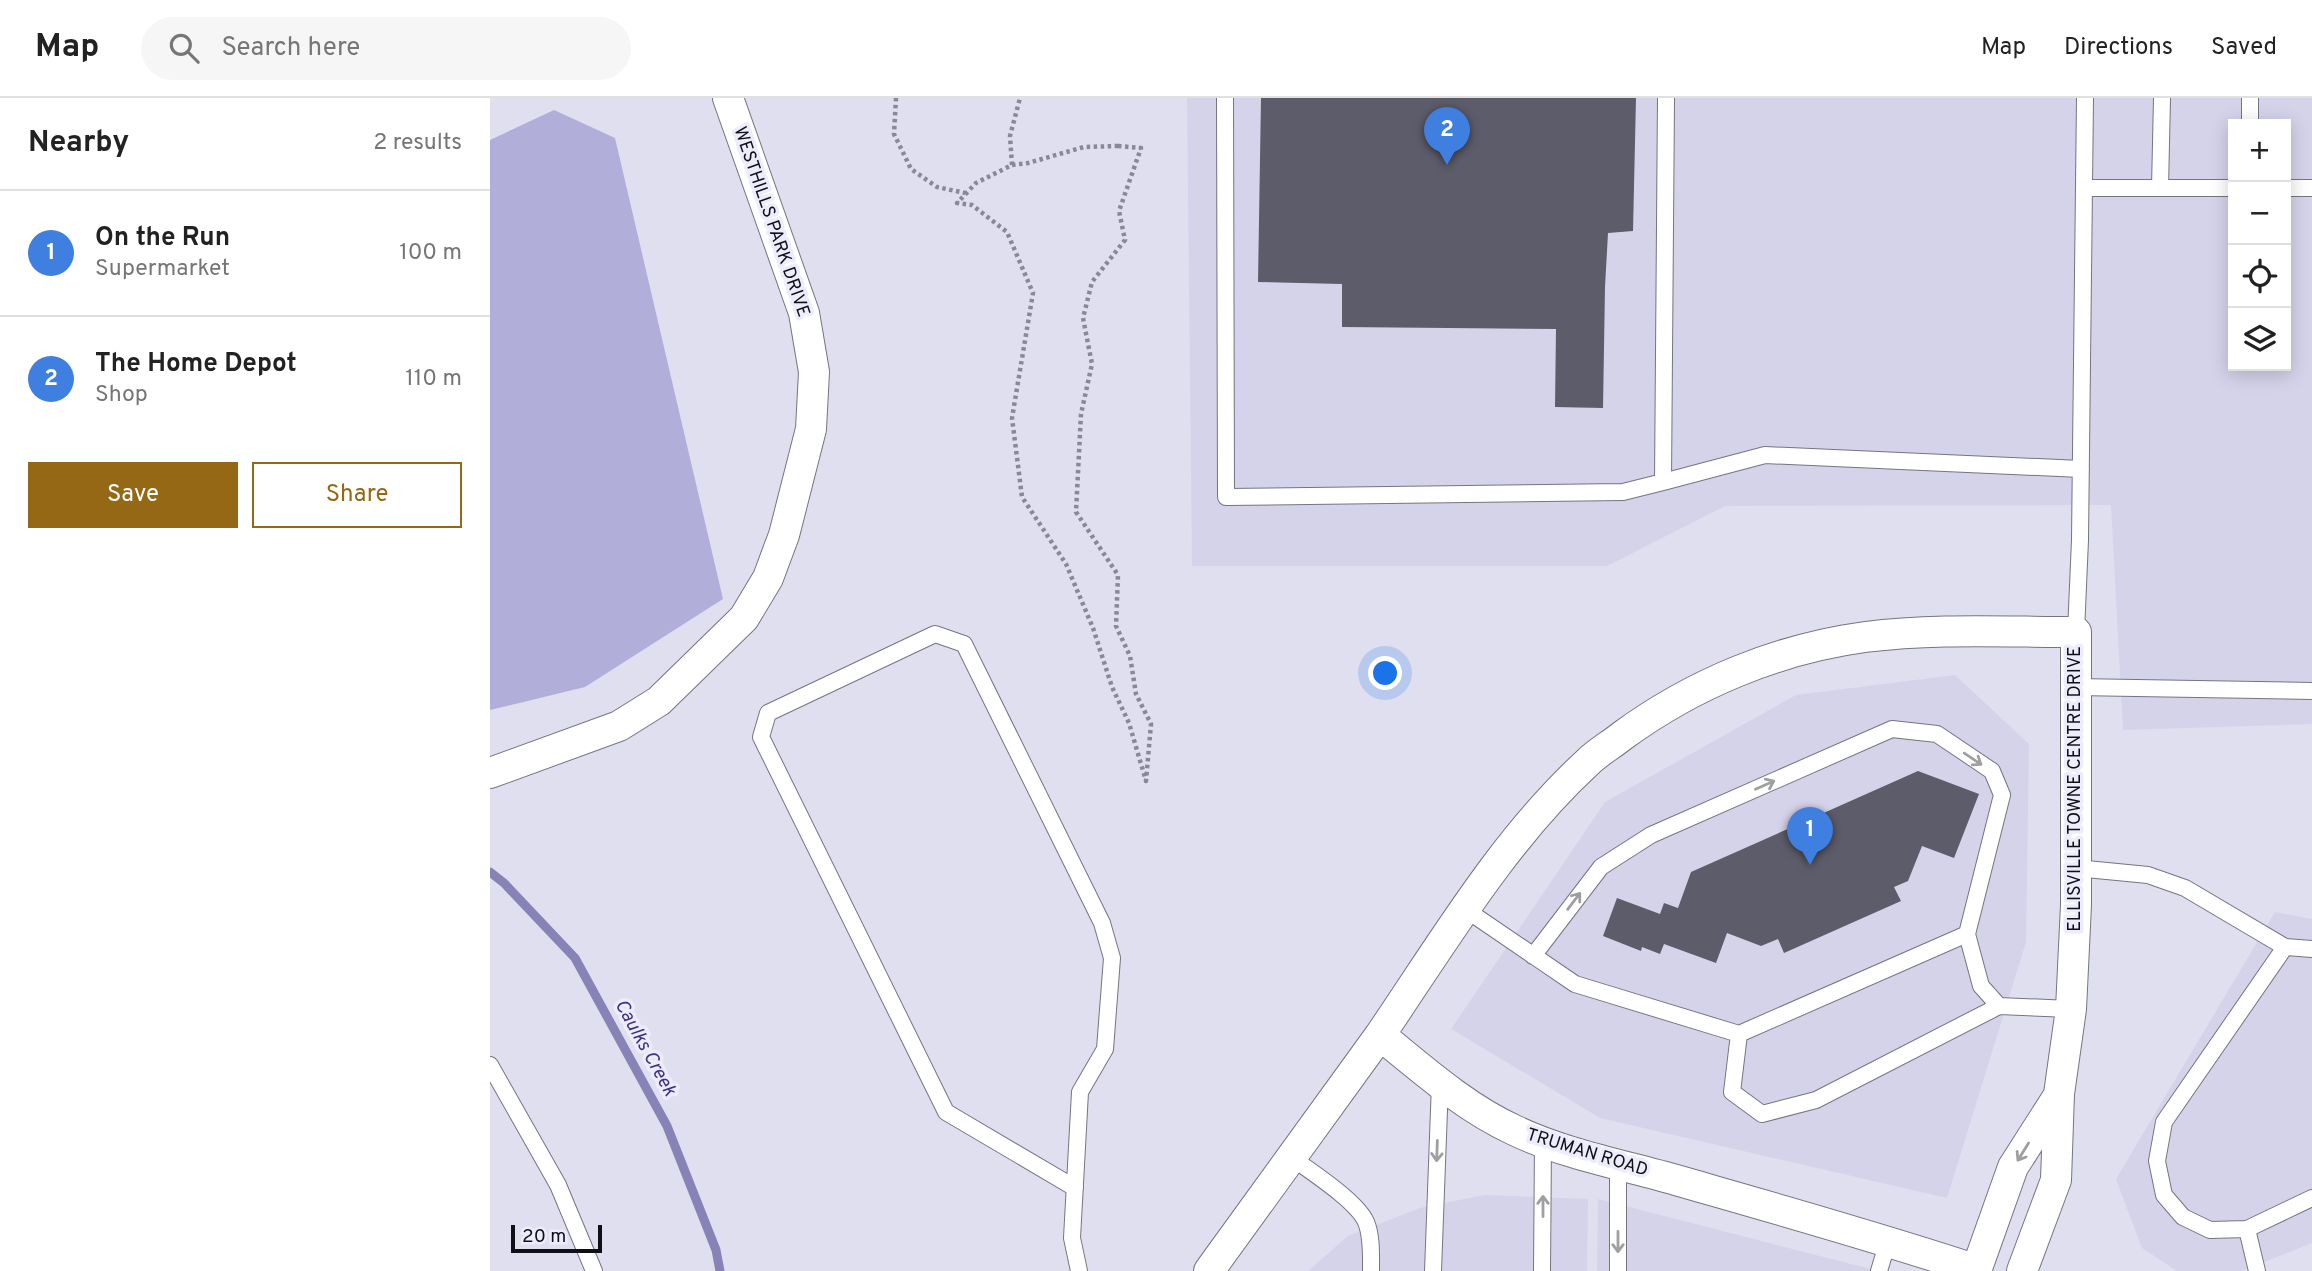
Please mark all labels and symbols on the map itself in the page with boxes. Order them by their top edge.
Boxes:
pin: 2 [1424,107,1470,165]
street label: WESTHILLS PARK DRIVE [728,124,814,320]
street label: ELLISVILLE TOWNE CENTRE DRIVE [2064,646,2087,932]
your location [1368,656,1402,690]
one-way arrow [1963,752,1982,766]
one-way arrow [1754,778,1775,791]
pin: 1 [1787,807,1833,865]
one-way arrow [1567,893,1582,911]
water label: Caulks Creek [609,996,682,1101]
street label: TRUMAN ROAD [1523,1124,1651,1182]
one-way arrow [1431,1140,1444,1163]
one-way arrow [2015,1142,2030,1161]
one-way arrow [1536,1195,1550,1218]
scale bar [511,1222,602,1254]
one-way arrow [1611,1230,1625,1253]

